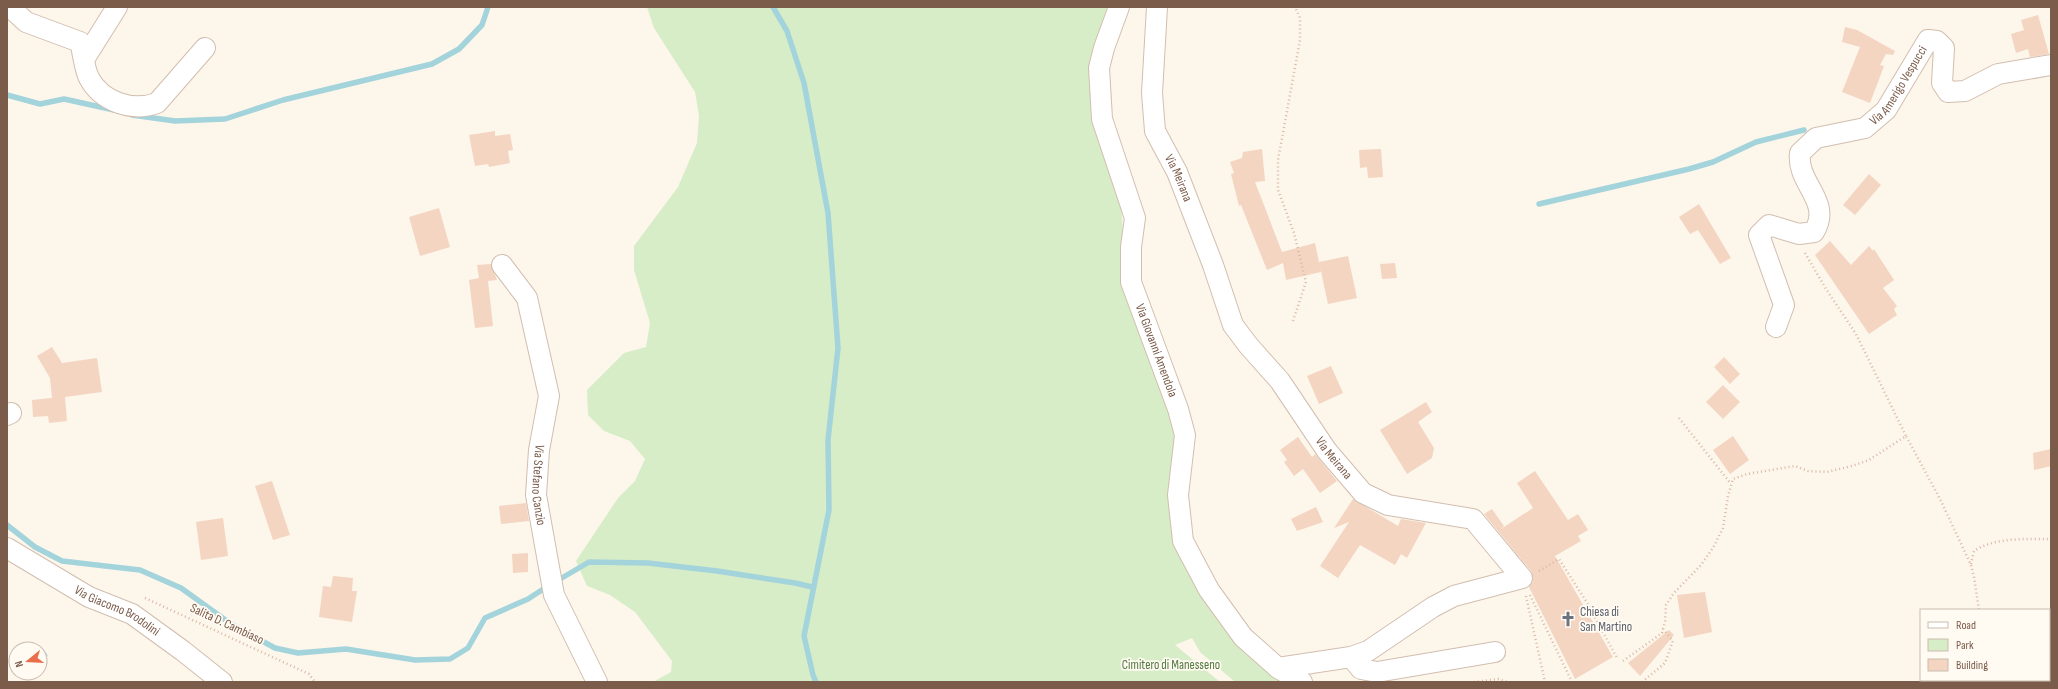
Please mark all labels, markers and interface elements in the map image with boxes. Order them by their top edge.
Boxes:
street label: Via Amerigo Vespucci [1866,43,1931,129]
street label: Via Meirana [1161,152,1196,204]
street label: Via Giovanni Amendola [1132,302,1181,399]
street label: Via Meirana [1312,434,1356,483]
street label: Via Stefano Canzio [528,443,549,527]
street label: Via Giacomo Brodolini [71,582,163,640]
street label: Salita D. Cambiaso [188,600,266,648]
place label: Chiesa di San Martino [1580,604,1632,635]
legend [1920,609,2050,681]
church icon: Chiesa di San Martino [1559,610,1577,628]
text: Road [1956,618,1976,633]
text: Park [1956,638,1974,653]
north arrow [8,641,48,681]
park label: Cimitero di Manesseno [1122,657,1220,673]
text: Building [1956,658,1988,673]
text: N [12,659,26,669]

